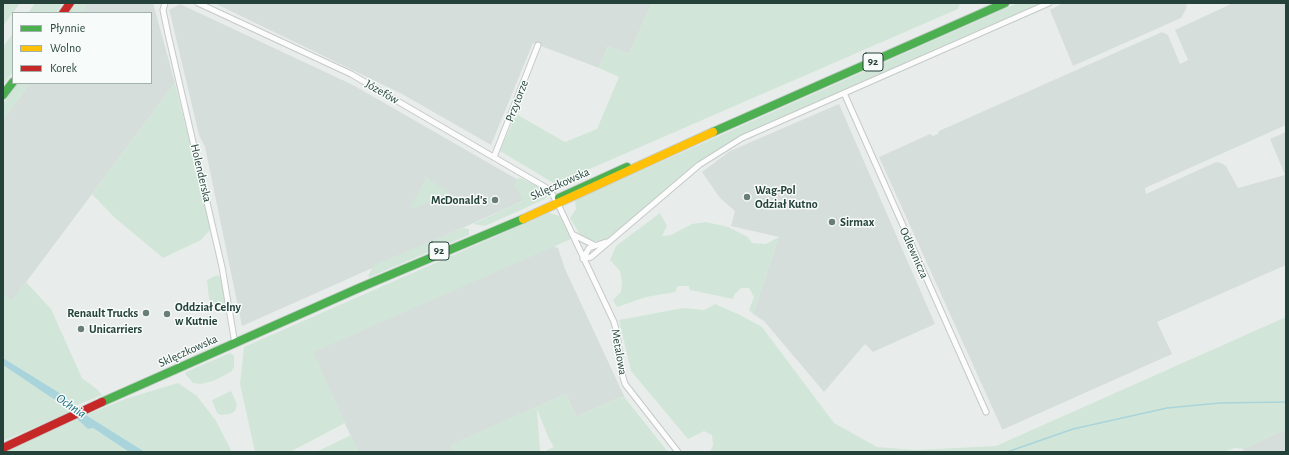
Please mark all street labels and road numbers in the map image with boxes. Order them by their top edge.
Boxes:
road number: 92 [863,53,883,71]
street label: Józefów [362,77,402,107]
street label: Przytorze [502,78,532,124]
street label: Holenderska [187,142,215,204]
street label: Sklęczkowska [528,165,592,203]
street label: Odlewnicza [896,225,932,281]
road number: 92 [429,242,449,260]
street label: Metalowa [608,328,630,376]
street label: Sklęczkowska [156,332,220,370]

